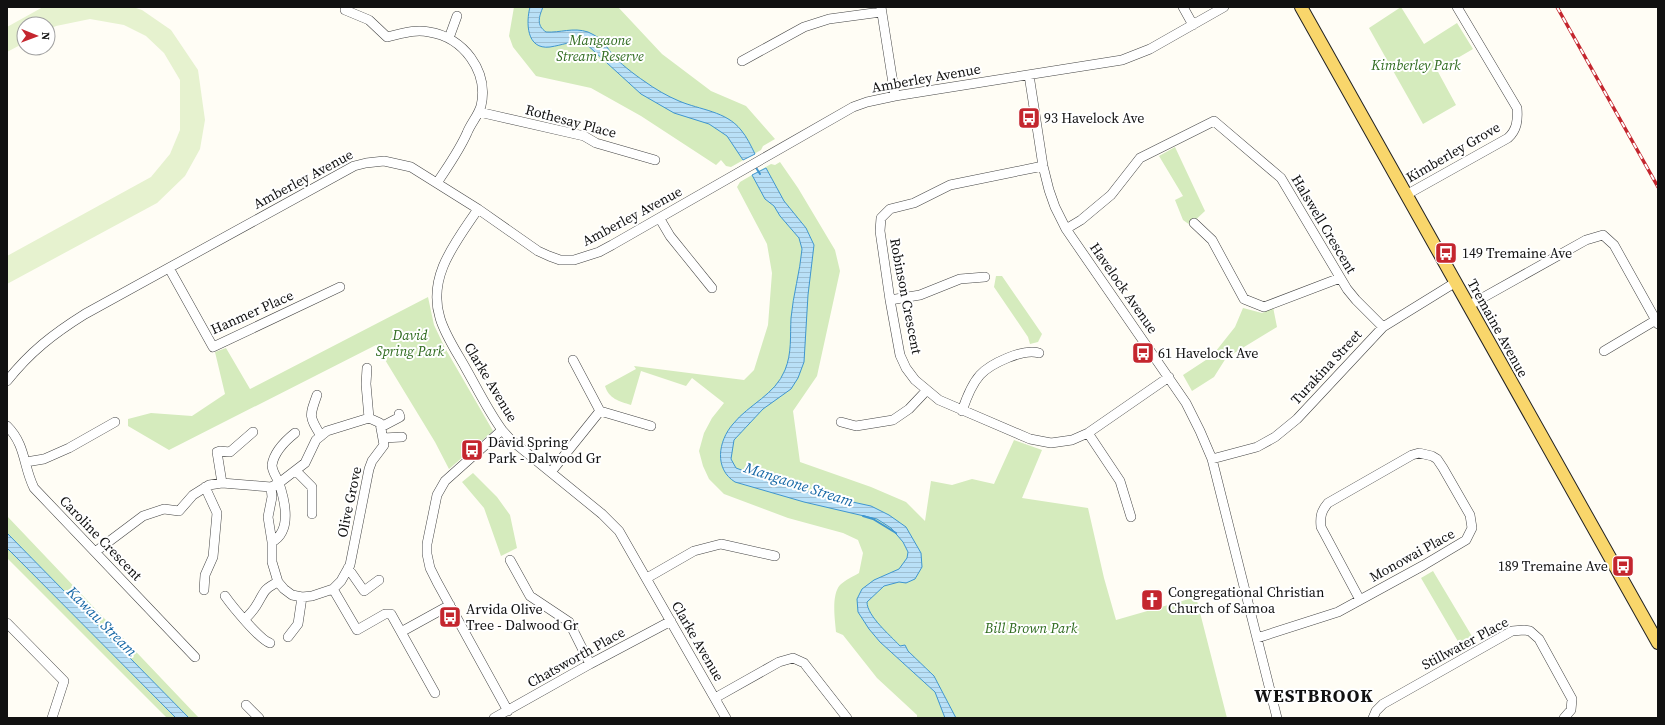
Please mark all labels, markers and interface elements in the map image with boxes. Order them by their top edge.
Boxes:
north arrow [16,16,56,56]
park label: Mangaone Stream Reserve [556,30,644,66]
text: N [38,32,53,40]
park label: Kimberley Park [1370,55,1461,75]
street label: Amberley Avenue [870,59,982,97]
street label: Rothesay Place [523,99,619,143]
bus stop icon: 93 Havelock Ave [1016,105,1042,131]
place label: 93 Havelock Ave [1044,108,1145,128]
street label: Kimberley Grove [1402,117,1504,187]
street label: Amberley Avenue [250,144,356,214]
street label: Halswell Crescent [1287,171,1362,277]
street label: Amberley Avenue [579,181,685,251]
street label: Robinson Crescent [885,236,927,356]
street label: Havelock Avenue [1085,239,1163,337]
bus stop icon: 149 Tremaine Ave [1433,240,1459,266]
place label: 149 Tremaine Ave [1462,243,1572,263]
street label: Tremaine Avenue [1463,275,1533,381]
street label: Hanmer Place [207,285,297,339]
park label: David Spring Park [376,325,445,361]
street label: Turakina Street [1286,325,1366,409]
street label: Clarke Avenue [459,339,523,425]
bus stop icon: 61 Havelock Ave [1130,340,1156,366]
place label: 61 Havelock Ave [1158,343,1259,363]
place label: David Spring Park - Dalwood Gr [488,432,601,468]
bus stop icon: David Spring Park - Dalwood Gr [459,437,485,463]
water label: Mangaone Stream [741,456,857,512]
street label: Olive Grove [332,465,366,539]
street label: Caroline Crescent [55,491,147,585]
street label: Monowai Place [1366,523,1458,587]
bus stop icon: 189 Tremaine Ave [1610,553,1636,579]
place label: 189 Tremaine Ave [1498,556,1608,576]
water label: Kawau Stream [61,580,142,661]
place label: Congregational Christian Church of Samoa [1168,582,1325,618]
church icon: Congregational Christian Church of Samoa [1139,587,1165,613]
street label: Clarke Avenue [667,597,729,685]
place label: Arvida Olive Tree - Dalwood Gr [466,599,579,635]
bus stop icon: Arvida Olive Tree - Dalwood Gr [437,604,463,630]
street label: Stillwater Place [1418,612,1512,674]
park label: Bill Brown Park [984,618,1078,638]
street label: Chatsworth Place [524,622,628,692]
district label: WESTBROOK [1254,683,1374,708]

